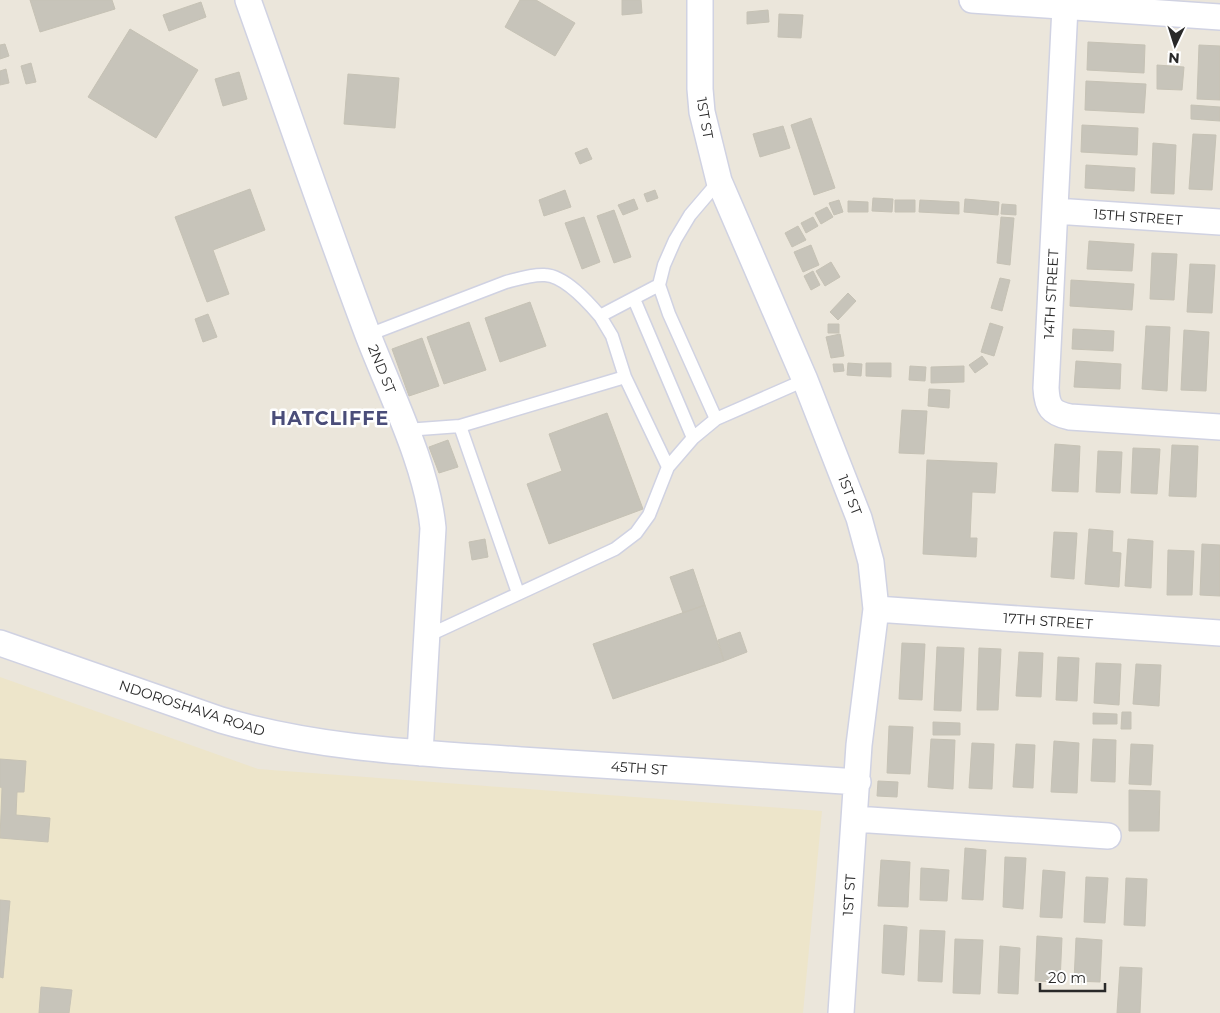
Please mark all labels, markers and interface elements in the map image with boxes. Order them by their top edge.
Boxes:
north arrow [1150,20,1200,70]
text: N [1168,49,1180,67]
street label: 1ST ST [693,96,717,140]
street label: 15TH STREET [1093,205,1183,229]
street label: 14TH STREET [1040,249,1062,339]
street label: 2ND ST [364,342,400,396]
district label: HATCLIFFE [271,407,389,430]
street label: 1ST ST [834,472,866,518]
street label: 17TH STREET [1003,609,1093,633]
street label: NDOROSHAVA ROAD [117,676,267,740]
street label: 45TH ST [610,757,668,779]
street label: 1ST ST [839,874,859,916]
scale bar [1040,960,1105,992]
text: 20 m [1048,968,1086,987]

